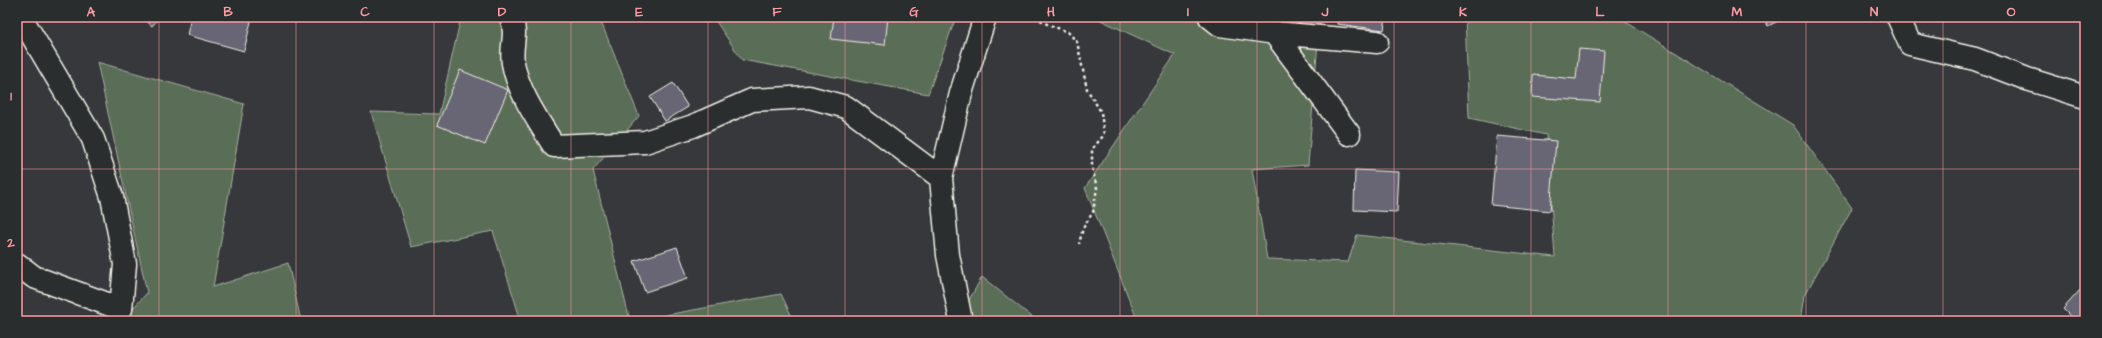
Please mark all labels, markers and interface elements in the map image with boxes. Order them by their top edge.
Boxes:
text: A [87,3,96,21]
text: B [223,3,233,21]
text: C [360,3,370,21]
text: D [498,3,507,21]
text: E [635,3,643,21]
text: F [772,3,782,21]
text: G [909,3,919,21]
text: H [1047,3,1055,21]
text: I [1187,3,1189,21]
text: J [1321,3,1329,21]
text: K [1459,3,1467,21]
text: L [1595,3,1605,21]
text: M [1732,3,1743,21]
text: N [1870,3,1878,21]
text: O [2007,3,2016,21]
text: 1 [10,87,12,105]
text: 2 [6,234,15,252]

